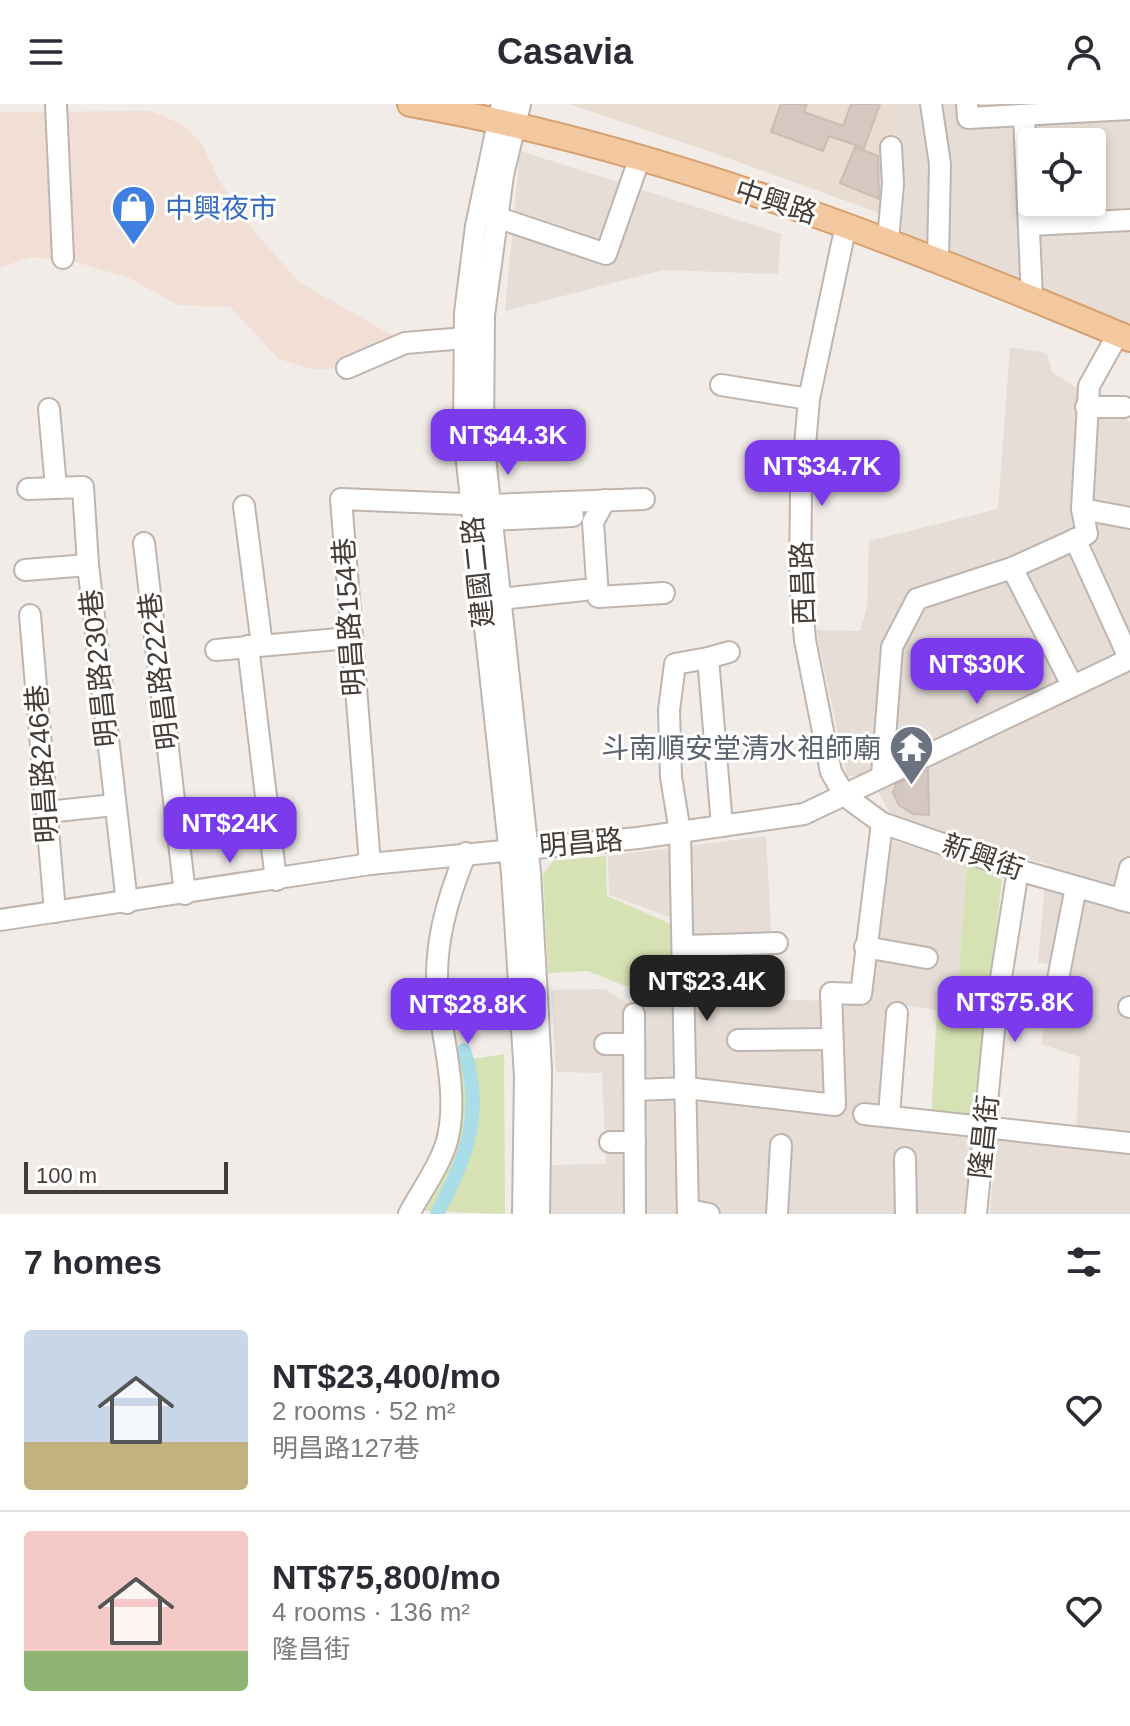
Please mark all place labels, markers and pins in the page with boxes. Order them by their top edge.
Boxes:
shop icon: 中興夜市 [110,184,158,247]
place label: 中興夜市 [165,193,277,224]
pin: NT$44.3K [425,409,591,477]
pin: NT$34.7K [739,440,905,508]
pin: NT$30K [912,638,1042,706]
temple icon: 斗南順安堂清水祖師廟 [888,724,936,787]
place label: 斗南順安堂清水祖師廟 [601,733,881,764]
pin: NT$24K [165,797,295,865]
pin: NT$23.4K [624,955,790,1023]
pin: NT$75.8K [932,976,1098,1044]
pin: NT$28.8K [385,978,551,1046]

